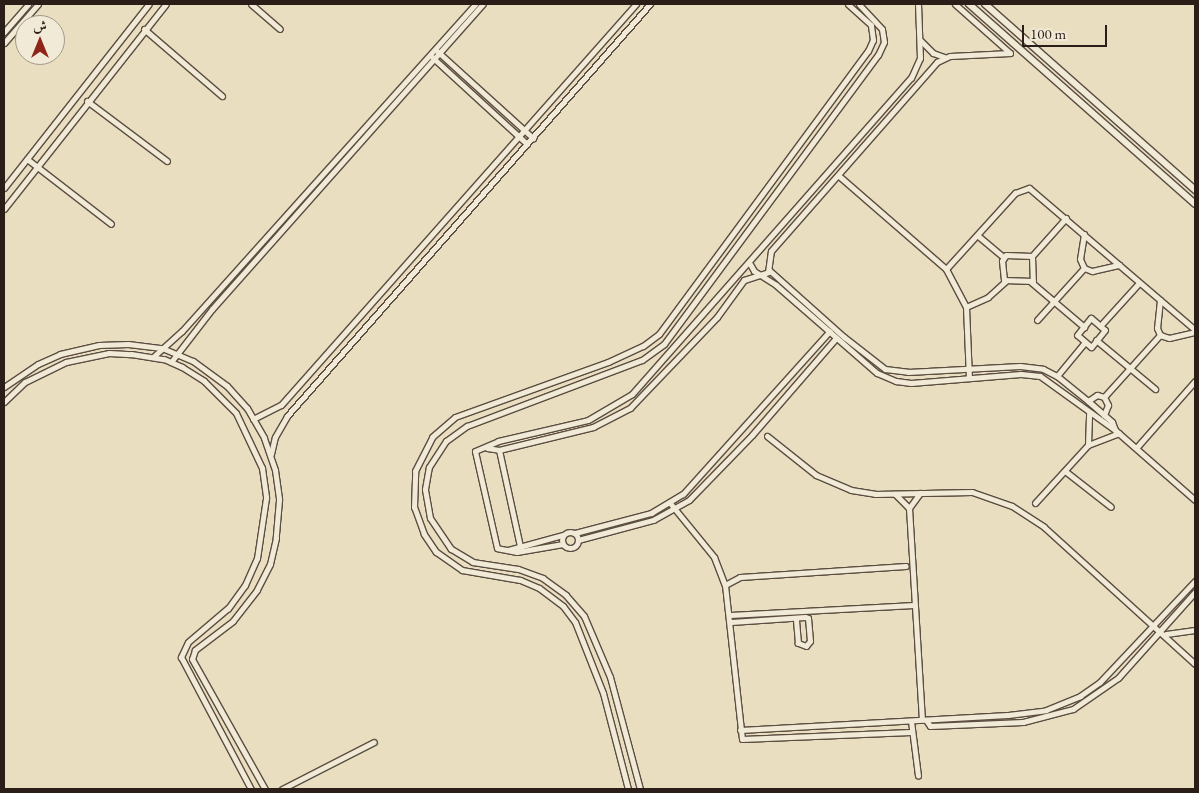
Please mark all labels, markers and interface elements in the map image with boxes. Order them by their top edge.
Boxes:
north arrow [15,15,65,65]
scale bar [1024,15,1109,47]
text: ش [33,17,47,35]
text: 100 m [1030,24,1066,43]

